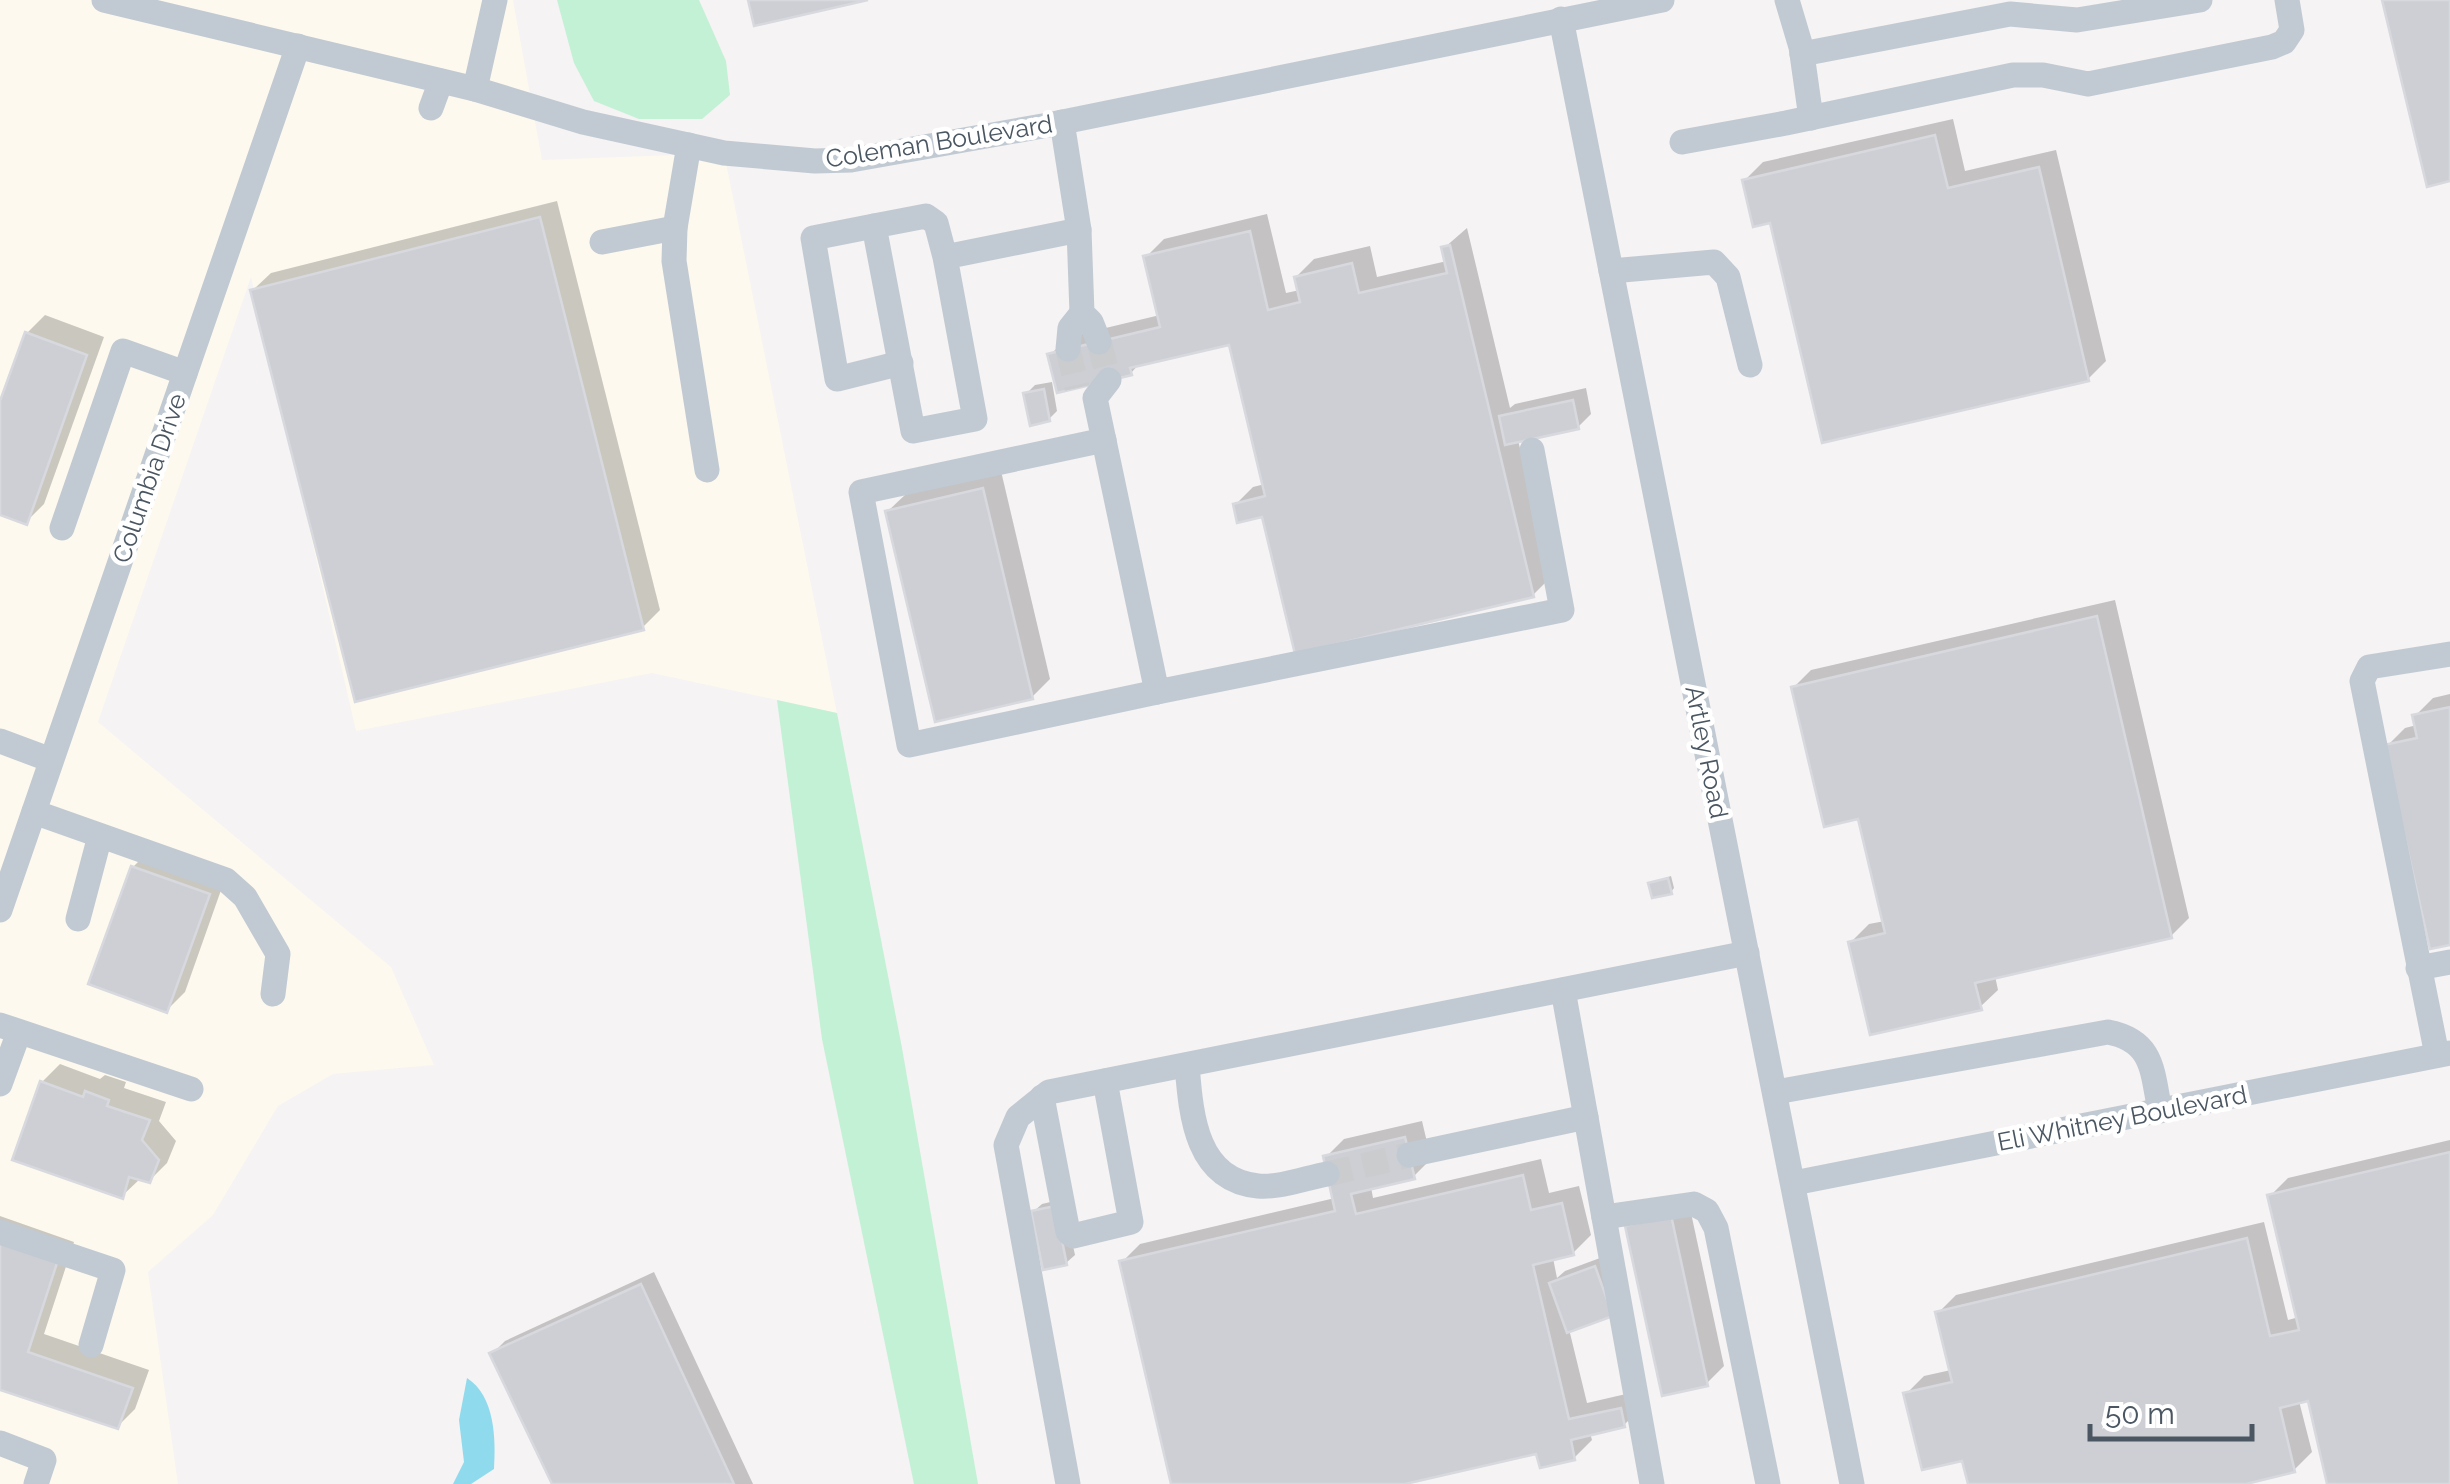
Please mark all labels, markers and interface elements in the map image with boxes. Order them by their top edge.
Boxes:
street label: Coleman Boulevard [823,108,1055,174]
street label: Columbia Drive [106,389,192,567]
street label: Artley Road [1679,683,1735,821]
street label: Eli Whitney Boulevard [1995,1079,2249,1157]
scale bar [2090,1379,2252,1441]
text: 50 m [2105,1396,2175,1431]

